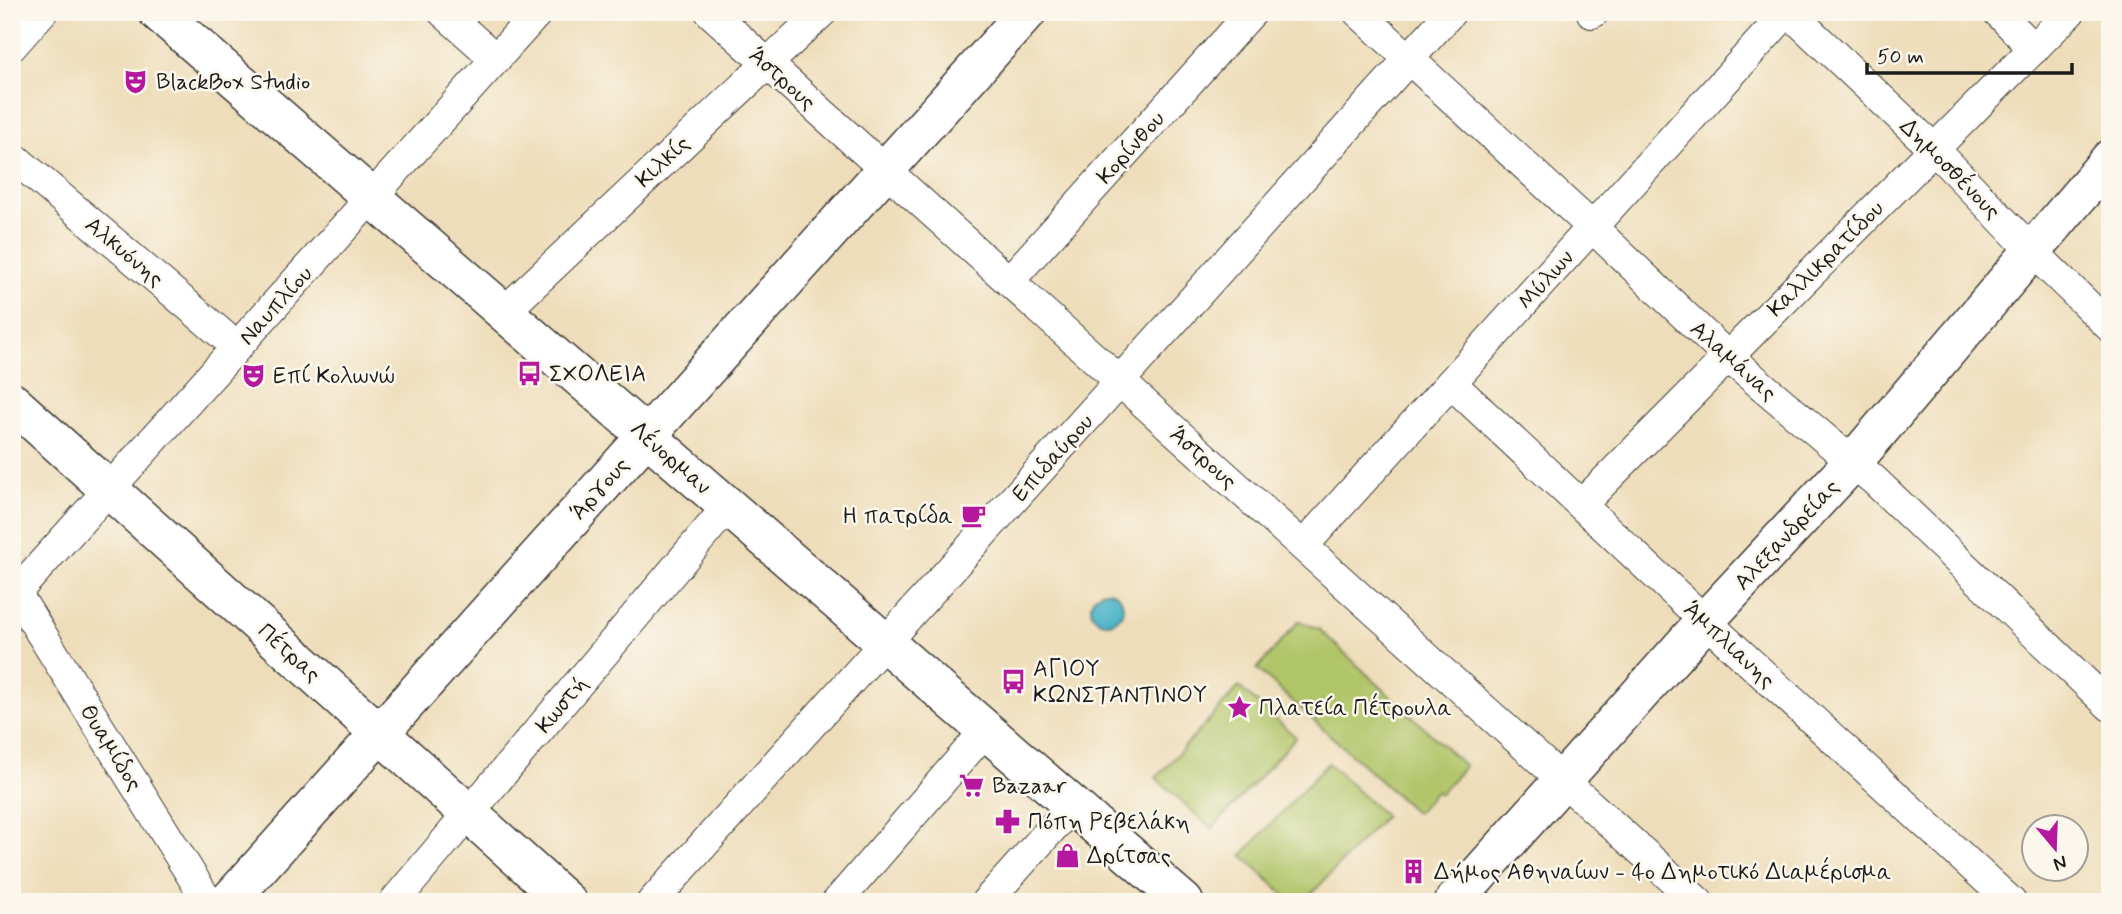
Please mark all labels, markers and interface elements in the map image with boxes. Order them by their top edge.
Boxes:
scale bar [1867,32,2071,76]
street label: Άστρους [742,41,822,118]
text: 50 m [1877,43,1924,71]
theatre icon: BlackBox Studio [122,67,150,95]
place label: BlackBox Studio [156,68,310,98]
street label: Κορίνθου [1091,105,1172,191]
street label: Δημοσθένους [1893,111,2008,226]
street label: Κιλκίς [630,130,697,195]
street label: Καλλικρατίδου [1762,195,1891,324]
street label: Αλκυόνης [78,211,170,294]
street label: Μύλων [1512,244,1581,317]
street label: Ναυπλίου [233,260,320,352]
street label: Αλαμάνας [1683,315,1782,408]
bus stop icon: ΣΧΟΛΕΙΑ [515,359,543,387]
place label: ΣΧΟΛΕΙΑ [549,360,646,390]
theatre icon: Επί Κολωνώ [239,361,267,389]
place label: Επί Κολωνώ [273,362,395,392]
street label: Επιδαύρου [1006,408,1101,509]
street label: Λένορμαν [623,413,718,502]
street label: Άστρους [1163,420,1243,497]
street label: Άργους [564,452,637,527]
street label: Αλεξανδρείας [1728,473,1847,597]
cafe icon: Η πατρίδα [959,501,987,529]
place label: Η πατρίδα [842,502,953,532]
street label: Άμπλιανης [1676,595,1781,696]
street label: Πέτρας [251,616,328,690]
place label: ΑΓΙΟΥ ΚΩΝΣΤΑΝΤΙΝΟΥ [1033,655,1207,711]
bus stop icon: ΑΓΙΟΥ ΚΩΝΣΤΑΝΤΙΝΟΥ [999,667,1027,695]
street label: Κωστή [530,670,595,740]
place label: Πλατεία Πέτρουλα [1259,692,1452,724]
place icon: Πλατεία Πέτρουλα [1225,693,1253,721]
street label: Θυαμίδος [72,699,149,797]
supermarket icon: Bazaar [958,771,986,799]
place label: Bazaar [992,772,1067,802]
pharmacy icon: Πόπη Ρεβελάκη [994,807,1022,835]
place label: Πόπη Ρεβελάκη [1028,808,1190,838]
north arrow [2021,813,2090,883]
shop icon: Δρίτσας [1053,841,1081,869]
place label: Δρίτσας [1087,842,1171,872]
text: N [2050,849,2070,877]
place label: Δήμος Αθηναίων - 4ο Δημοτικό Διαμέρισμα [1434,856,1891,888]
building icon: Δήμος Αθηναίων - 4ο Δημοτικό Διαμέρισμα [1400,857,1428,885]

